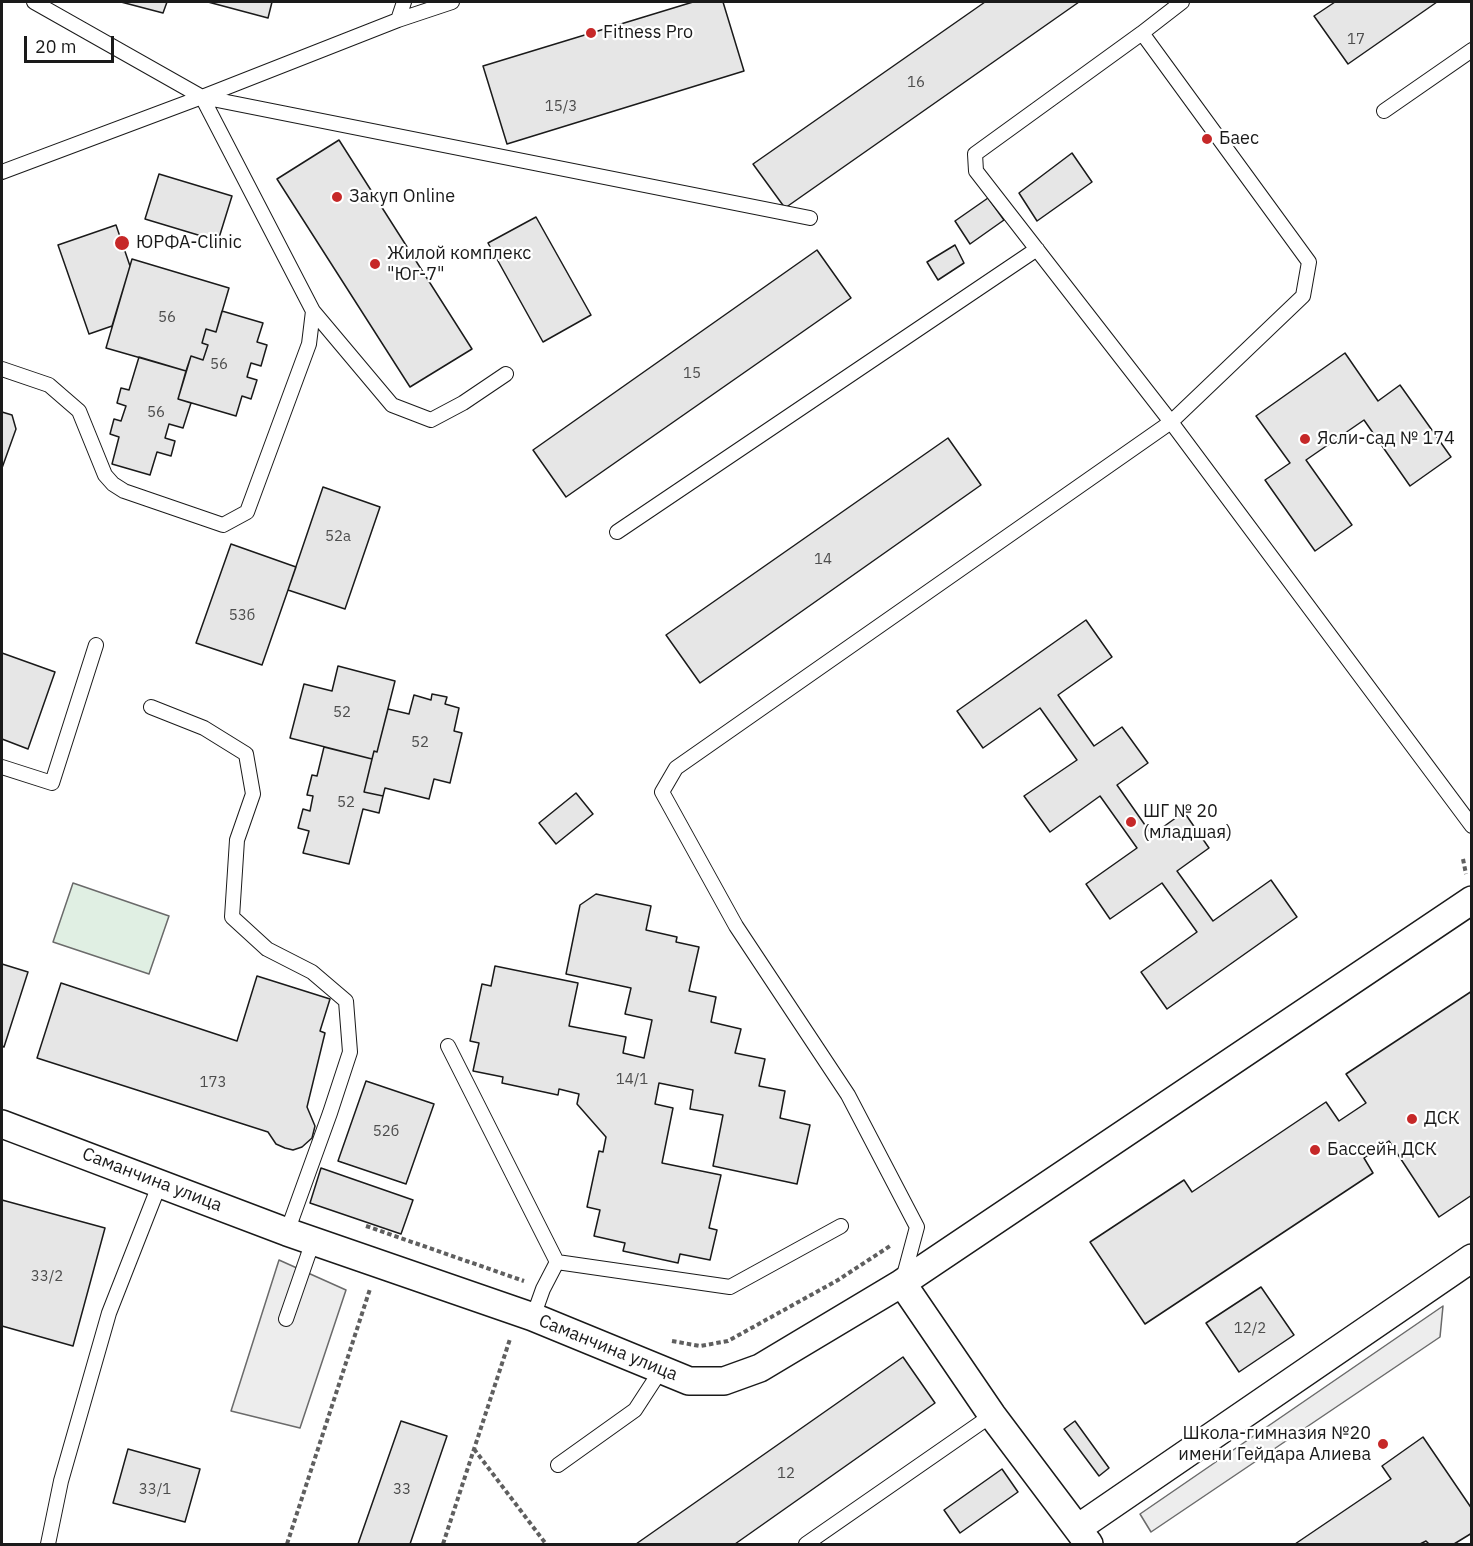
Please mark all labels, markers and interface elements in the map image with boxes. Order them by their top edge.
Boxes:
place label: Fitness Pro [603,22,693,44]
scale bar [27,24,117,62]
marker: Fitness Pro [584,26,598,40]
house number: 17 [1347,31,1365,49]
text: 20 m [35,35,77,58]
house number: 16 [907,74,925,92]
house number: 15/3 [545,98,577,116]
place label: Баес [1219,128,1259,150]
marker: Баес [1200,132,1214,146]
place label: Закуп Online [349,186,455,208]
marker: Закуп Online [330,190,344,204]
place label: ЮРФА-Clinic [136,232,242,254]
marker: ЮРФА-Clinic [113,234,131,252]
place label: Жилой комплекс "Юг-7" [387,243,531,286]
marker: Жилой комплекс "Юг-7" [368,257,382,271]
house number: 56 [158,309,176,327]
house number: 56 [210,356,228,374]
house number: 15 [683,365,701,383]
house number: 56 [147,404,165,422]
place label: Ясли-сад № 174 [1317,428,1455,450]
marker: Ясли-сад № 174 [1298,432,1312,446]
house number: 52а [325,528,351,546]
house number: 14 [814,551,832,569]
house number: 53б [229,607,255,625]
house number: 52 [333,704,351,722]
house number: 52 [411,734,429,752]
house number: 52 [337,794,355,812]
place label: ШГ № 20 (младшая) [1143,801,1232,844]
marker: ШГ № 20 (младшая) [1124,815,1138,829]
house number: 14/1 [616,1071,648,1089]
house number: 173 [200,1074,226,1092]
place label: ДСК [1424,1108,1460,1130]
marker: ДСК [1405,1112,1419,1126]
house number: 52б [373,1123,399,1141]
place label: Бассейн ДСК [1327,1139,1437,1161]
street label: Саманчина улица [79,1143,225,1217]
marker: Бассейн ДСК [1308,1143,1322,1157]
house number: 33/2 [31,1268,63,1286]
street label: Саманчина улица [535,1310,681,1386]
house number: 12/2 [1234,1320,1266,1338]
place label: Школа-гимназия №20 имени Гейдара Алиева [1178,1423,1371,1466]
marker: Школа-гимназия №20 имени Гейдара Алиева [1376,1437,1390,1451]
house number: 12 [777,1465,795,1483]
house number: 33/1 [139,1481,171,1499]
house number: 33 [393,1481,411,1499]

